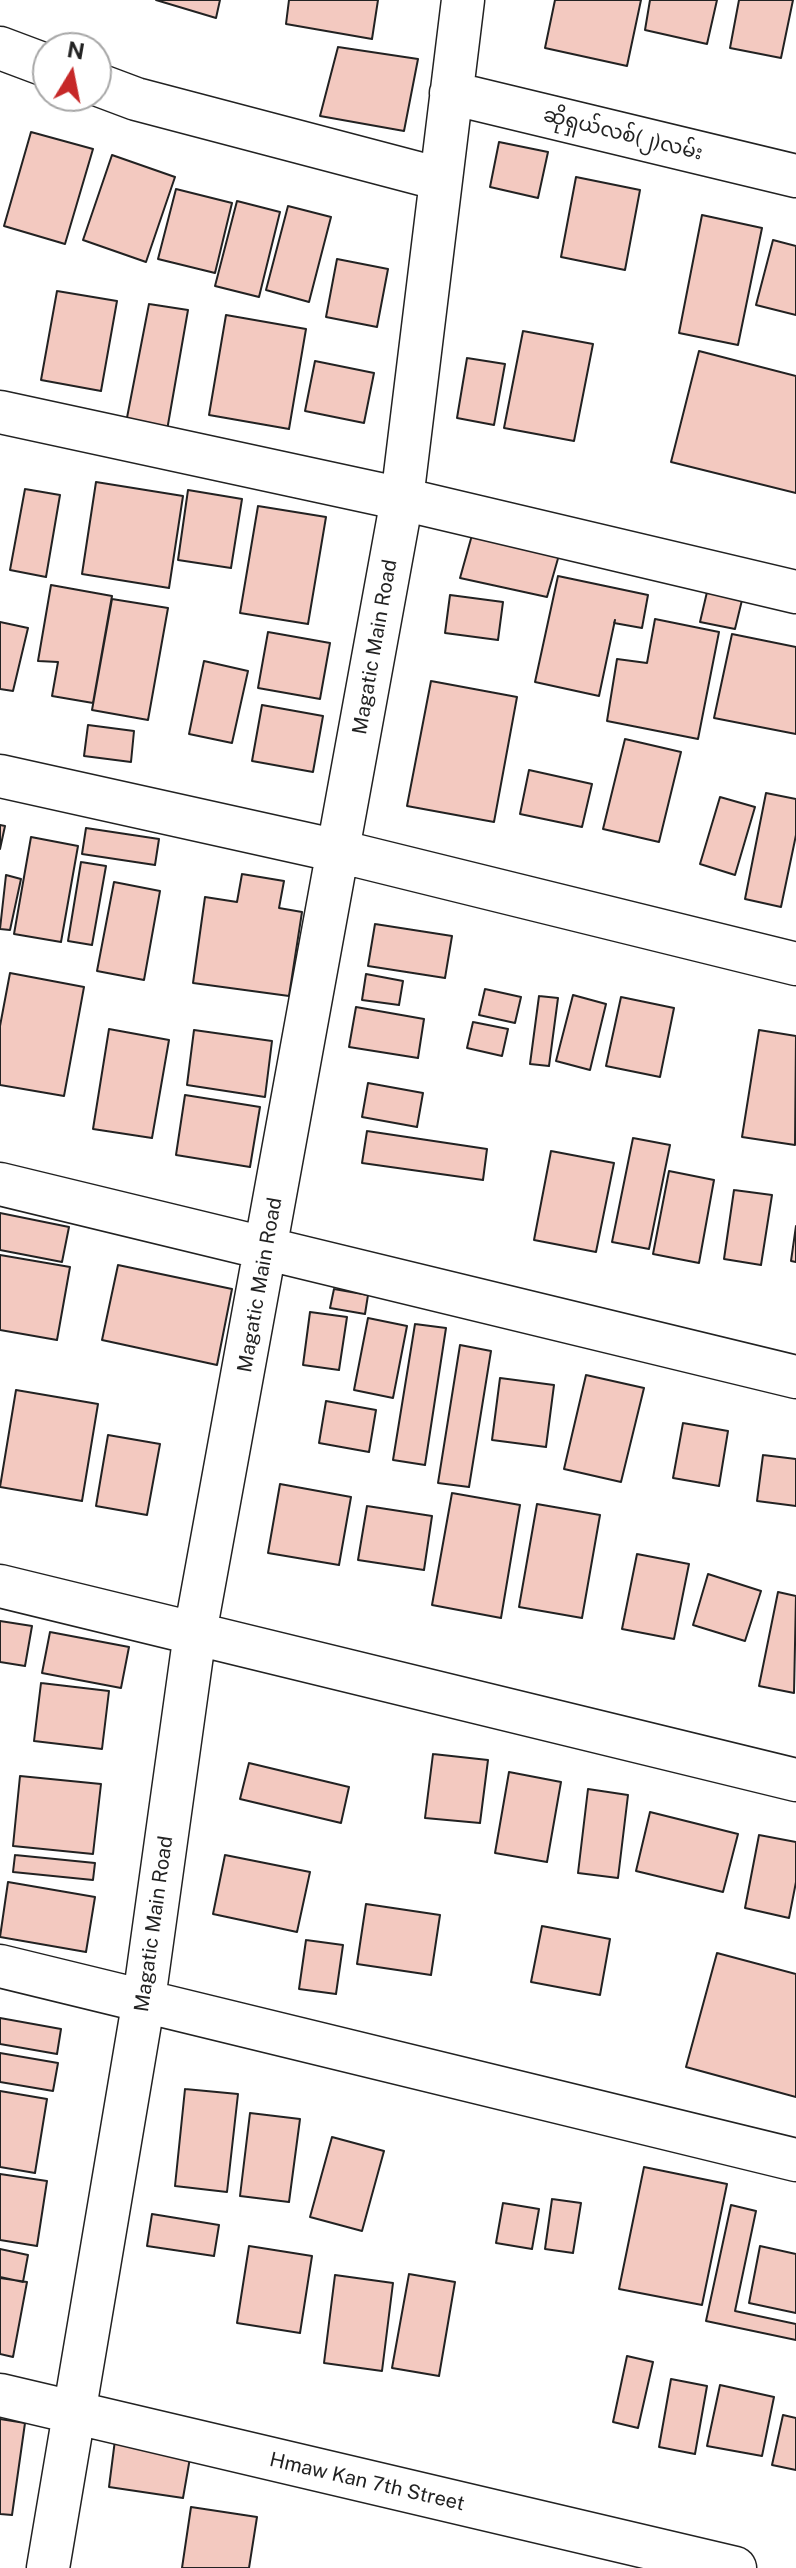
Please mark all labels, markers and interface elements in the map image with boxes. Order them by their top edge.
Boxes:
north arrow [32,32,112,112]
text: N [65,36,87,65]
street label: ဆိုရှယ်လစ်(၂)လမ်း [541,103,705,165]
street label: Magatic Main Road [348,558,402,736]
street label: Magatic Main Road [233,1196,287,1374]
street label: Magatic Main Road [130,1834,178,2014]
street label: Hmaw Kan 7th Street [267,2448,467,2516]

